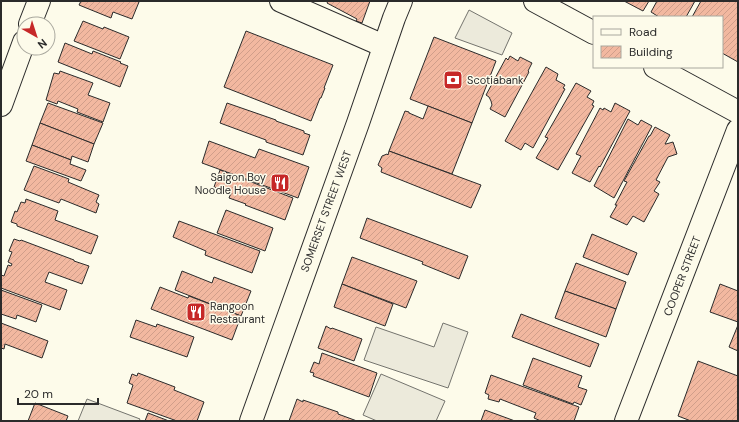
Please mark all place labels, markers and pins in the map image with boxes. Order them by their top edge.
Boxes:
bank icon: Scotiabank [442,69,464,91]
place label: Scotiabank [467,73,524,87]
place label: Saigon Boy Noodle House [195,170,266,197]
restaurant icon: Saigon Boy Noodle House [269,172,291,194]
place label: Rangoon Restaurant [210,299,265,326]
restaurant icon: Rangoon Restaurant [185,301,207,323]

